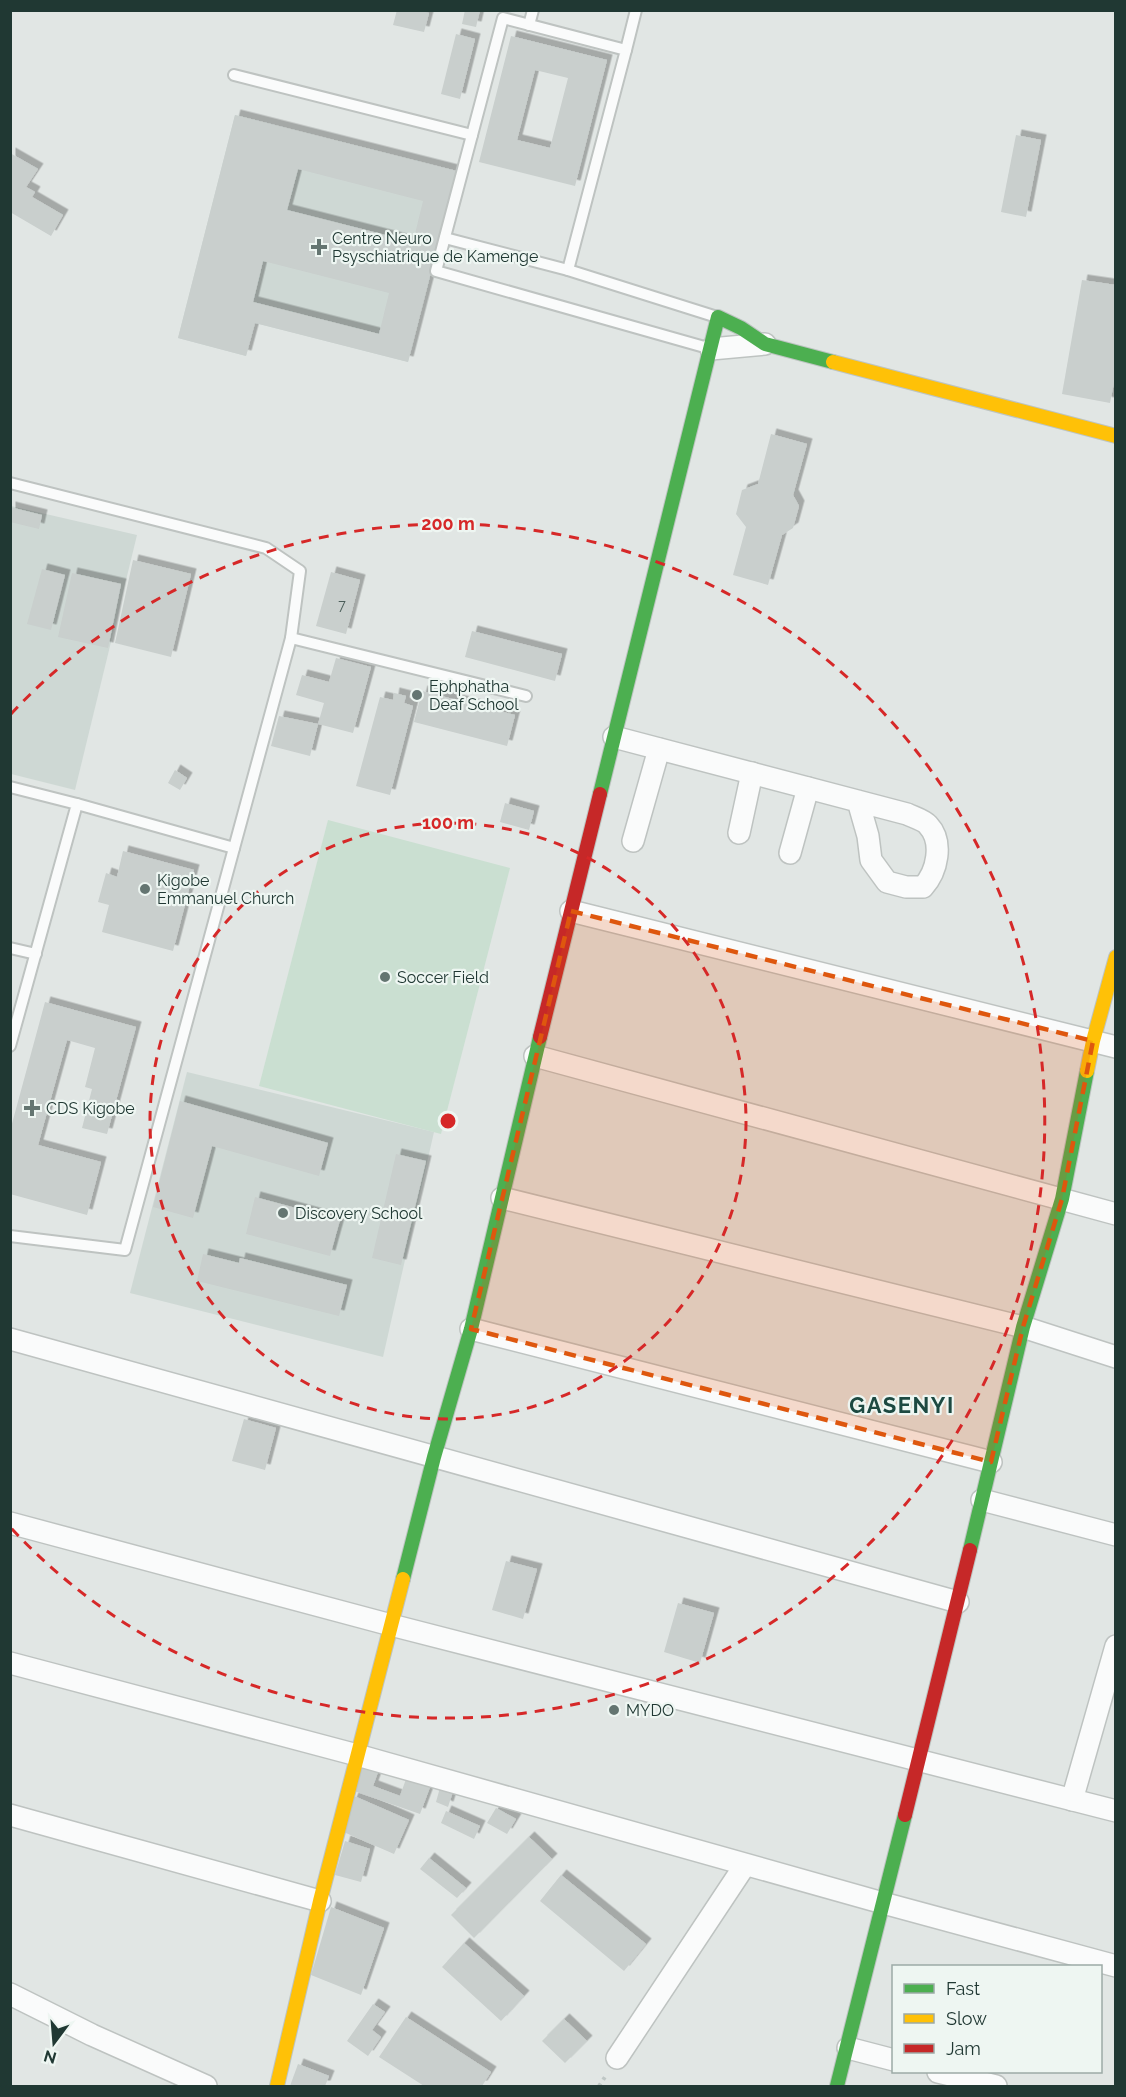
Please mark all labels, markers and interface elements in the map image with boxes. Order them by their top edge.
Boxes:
place label: Centre Neuro Psyschiatrique de Kamenge [332,229,538,266]
marker: Centre Neuro Psyschiatrique de Kamenge [310,238,328,256]
text: 200 m [421,513,475,534]
house number: 7 [338,597,346,613]
place label: Ephphatha Deaf School [429,677,519,714]
marker: Ephphatha Deaf School [410,688,424,702]
text: 100 m [422,812,474,833]
place label: Kigobe Emmanuel Church [157,871,294,908]
marker: Kigobe Emmanuel Church [138,882,152,896]
place label: Soccer Field [397,968,489,987]
marker: Soccer Field [378,970,392,984]
marker: CDS Kigobe [23,1099,41,1117]
place label: CDS Kigobe [46,1099,135,1118]
centre of rings [438,1111,458,1131]
place label: Discovery School [295,1204,423,1223]
marker: Discovery School [276,1206,290,1220]
district label: GASENYI [849,1392,955,1418]
place label: MYDO [626,1701,674,1720]
marker: MYDO [607,1703,621,1717]
legend [892,1965,1102,2073]
text: Fast [946,1978,980,1999]
text: Slow [946,2008,987,2029]
north arrow [24,2013,84,2073]
text: Jam [946,2038,981,2059]
text: N [42,2046,58,2068]

